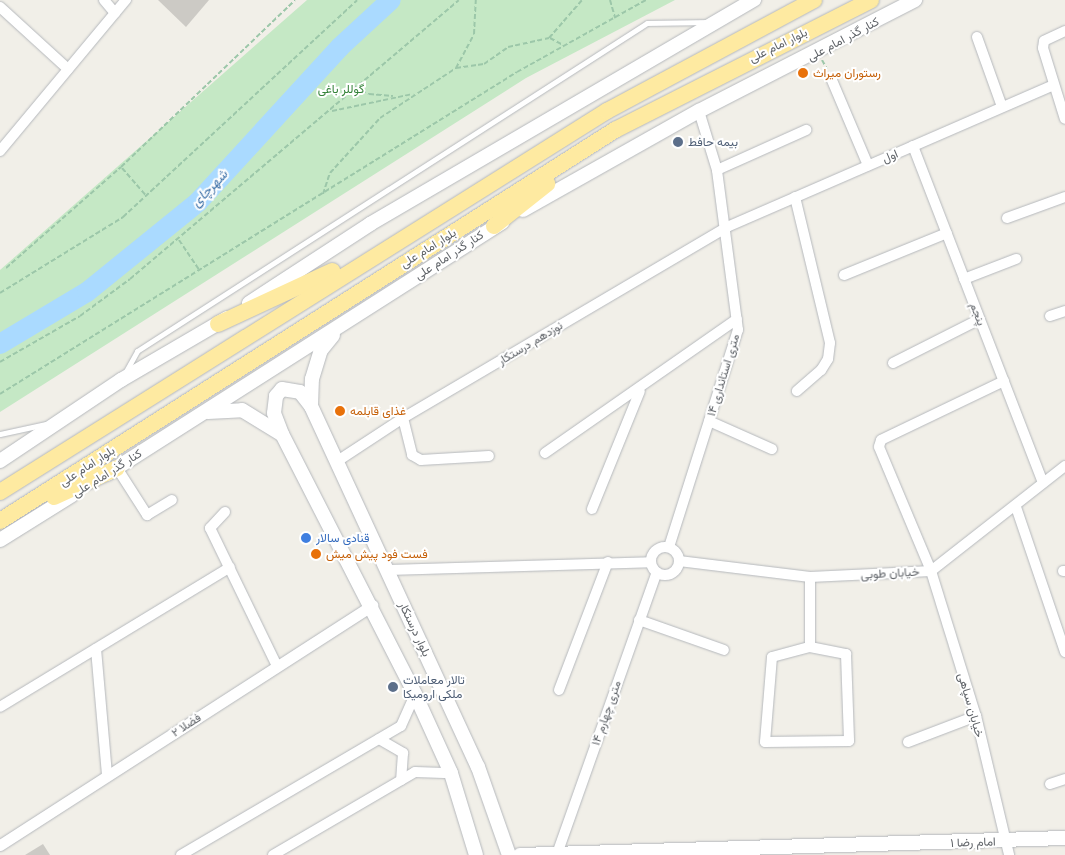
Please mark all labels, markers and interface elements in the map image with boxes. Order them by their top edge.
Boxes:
street label: کنار گذر امام علی [805,14,881,64]
street label: بلوار امام علی [746,25,810,65]
place label: رستوران میراث [813,66,881,80]
marker: رستوران میراث [797,67,809,79]
park label: گوللر باغی [318,82,364,96]
place label: بیمه حافط [688,135,738,149]
marker: بیمه حافط [672,136,684,148]
street label: اول [880,146,900,166]
water label: شهرچای [187,166,231,210]
street label: بلوار امام علی [397,225,459,271]
street label: کنار گذر امام علی [412,227,486,283]
street label: پنجم [967,300,989,328]
street label: نوزدهم درستکار [495,318,565,368]
street label: ۱۴ متری استانداری [704,332,742,418]
place label: غذای قابلمه [350,404,406,418]
marker: غذای قابلمه [334,405,346,417]
street label: بلوار امام علی [57,443,117,489]
street label: کنار گذر امام علی [70,446,144,500]
place label: قنادی سالار [316,531,370,545]
marker: قنادی سالار [300,532,312,544]
place label: فست فود پیش میش [326,547,428,561]
marker: فست فود پیش میش [310,548,322,560]
street label: خیابان طوبی [860,564,920,582]
street label: بلوار درستکار [396,599,434,659]
street label: خیابان سپاهی [955,671,987,739]
place label: تالار معاملات ملکی ارومیکا [403,673,465,701]
street label: ۱۴ متری چهارم [588,679,624,747]
marker: تالار معاملات ملکی ارومیکا [387,681,399,693]
street label: فضلا ۲ [168,710,204,740]
street label: امام رضا ۱ [950,834,996,850]

